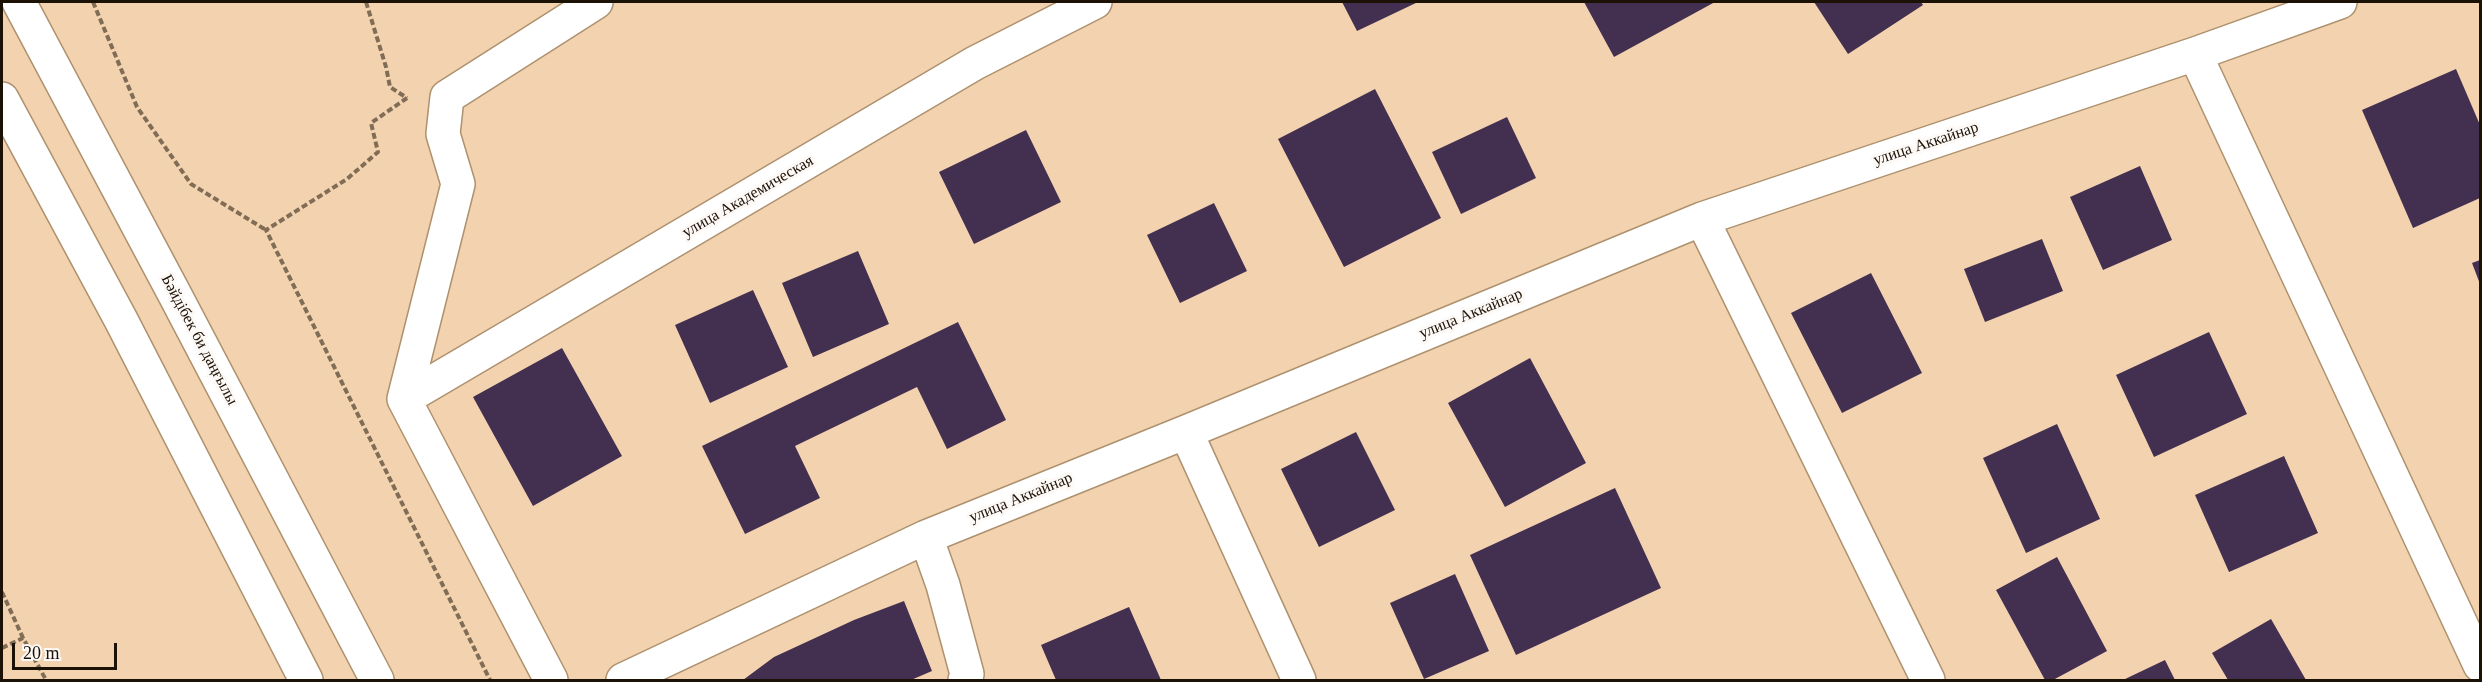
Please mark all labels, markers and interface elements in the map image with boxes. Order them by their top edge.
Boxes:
street label: улица Аккайнар [1871,118,1981,170]
street label: улица Академическая [679,152,817,242]
street label: Бәйдібек би даңғылы [157,272,241,408]
street label: улица Аккайнар [1417,285,1525,343]
street label: улица Аккайнар [967,469,1075,527]
scale bar [15,631,120,669]
text: 20 m [23,643,60,663]

